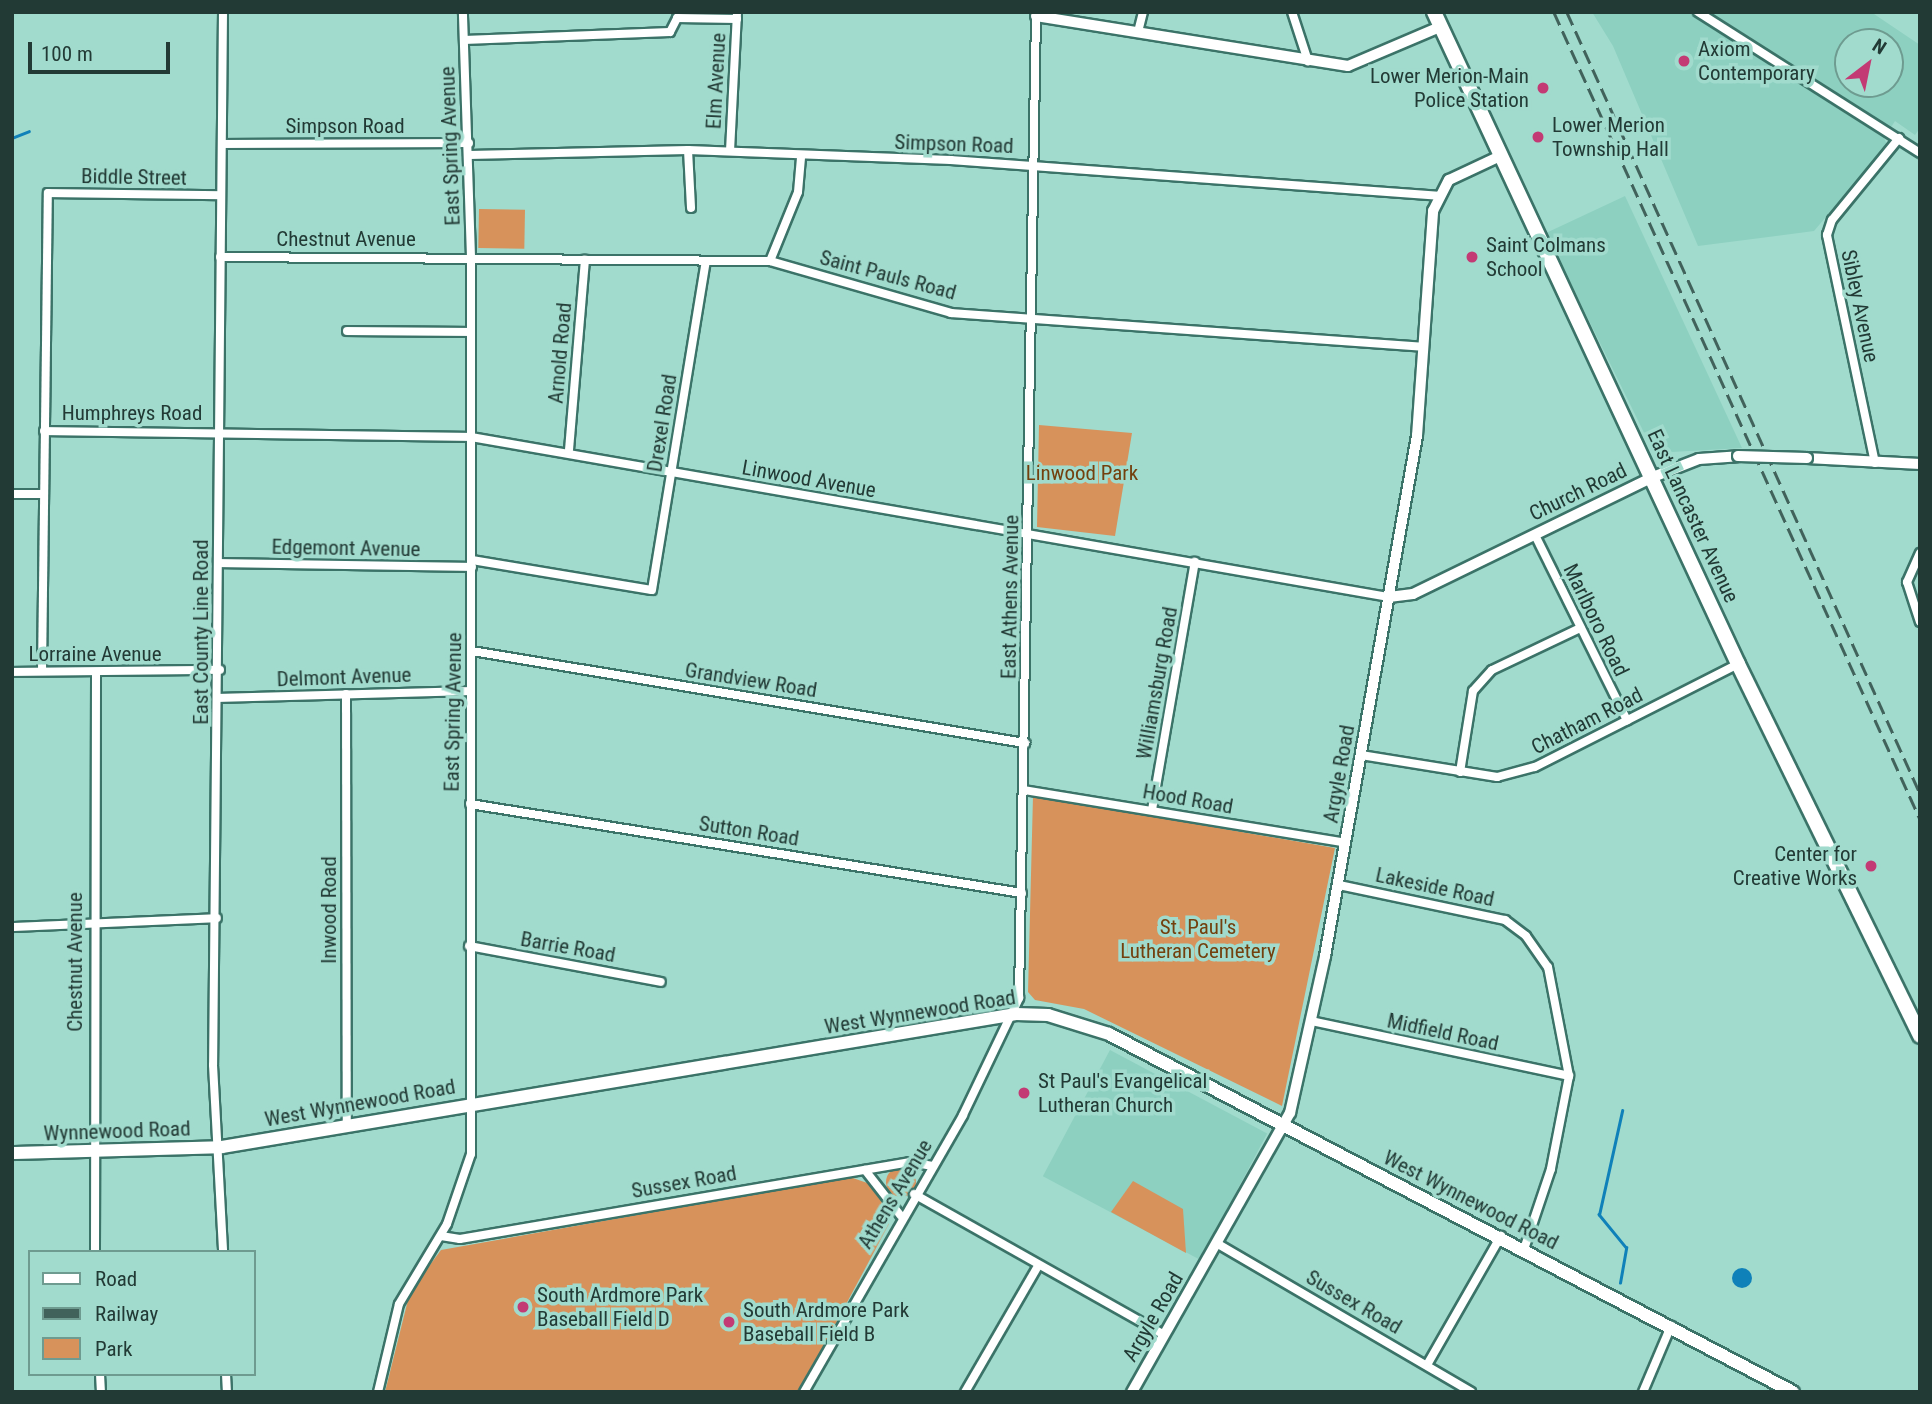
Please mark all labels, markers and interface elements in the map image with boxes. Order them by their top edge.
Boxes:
scale bar [32,28,173,72]
north arrow [1834,28,1904,98]
street label: Elm Avenue [701,32,731,130]
text: N [1868,34,1890,59]
place label: Axiom Contemporary [1698,36,1815,86]
text: 100 m [41,42,93,66]
marker: Axiom Contemporary [1676,53,1692,69]
place label: Lower Merion-Main Police Station [1370,63,1529,113]
street label: East Spring Avenue [435,66,465,226]
marker: Lower Merion-Main Police Station [1535,80,1551,96]
place label: Lower Merion Township Hall [1552,112,1669,162]
street label: Simpson Road [285,113,405,139]
street label: Simpson Road [894,129,1014,159]
marker: Lower Merion Township Hall [1530,129,1546,145]
street label: Biddle Street [81,163,187,191]
street label: Chestnut Avenue [276,226,416,252]
place label: Saint Colmans School [1486,232,1606,282]
street label: Saint Pauls Road [817,245,959,305]
street label: Sibley Avenue [1836,247,1884,365]
marker: Saint Colmans School [1464,249,1480,265]
street label: Arnold Road [543,301,577,405]
street label: Drexel Road [642,372,682,474]
street label: Humphreys Road [62,400,202,426]
street label: East Lancaster Avenue [1642,425,1744,607]
street label: Linwood Avenue [740,455,878,503]
street label: Church Road [1525,458,1631,526]
park label: Linwood Park [1026,460,1138,486]
street label: East Athens Avenue [996,515,1024,679]
street label: Edgemont Avenue [271,534,421,562]
street label: East County Line Road [188,539,214,725]
street label: Marlboro Road [1558,560,1634,680]
street label: Williamsburg Road [1131,605,1183,761]
street label: East Spring Avenue [439,632,467,792]
street label: Lorraine Avenue [28,641,162,667]
street label: Grandview Road [683,657,819,703]
street label: Delmont Avenue [276,662,412,692]
street label: Chatham Road [1527,682,1647,760]
street label: Argyle Road [1318,723,1360,825]
street label: Hood Road [1141,779,1235,819]
street label: Sutton Road [697,811,801,851]
place label: Center for Creative Works [1733,841,1857,891]
street label: Inwood Road [316,856,342,964]
marker: Center for Creative Works [1863,858,1879,874]
street label: Lakeside Road [1373,862,1497,912]
street label: Chestnut Avenue [62,892,88,1032]
park label: St. Paul's Lutheran Cemetery [1120,914,1276,964]
street label: Barrie Road [519,926,617,968]
street label: West Wynnewood Road [823,984,1017,1040]
street label: Midfield Road [1385,1008,1501,1056]
place label: St Paul's Evangelical Lutheran Church [1038,1068,1207,1118]
street label: West Wynnewood Road [263,1074,457,1132]
marker: St Paul's Evangelical Lutheran Church [1016,1085,1032,1101]
street label: Wynnewood Road [43,1116,191,1146]
street label: Athens Avenue [852,1135,938,1253]
street label: West Wynnewood Road [1379,1145,1563,1255]
street label: Sussex Road [629,1160,739,1204]
legend [28,1250,256,1376]
street label: Sussex Road [1302,1265,1406,1339]
text: Road [95,1267,137,1291]
street label: Argyle Road [1117,1268,1189,1366]
place label: South Ardmore Park Baseball Field D [537,1282,703,1332]
place label: South Ardmore Park Baseball Field B [743,1297,909,1347]
marker: South Ardmore Park Baseball Field D [515,1299,531,1315]
text: Railway [95,1302,158,1326]
marker: South Ardmore Park Baseball Field B [721,1314,737,1330]
text: Park [95,1337,132,1361]

